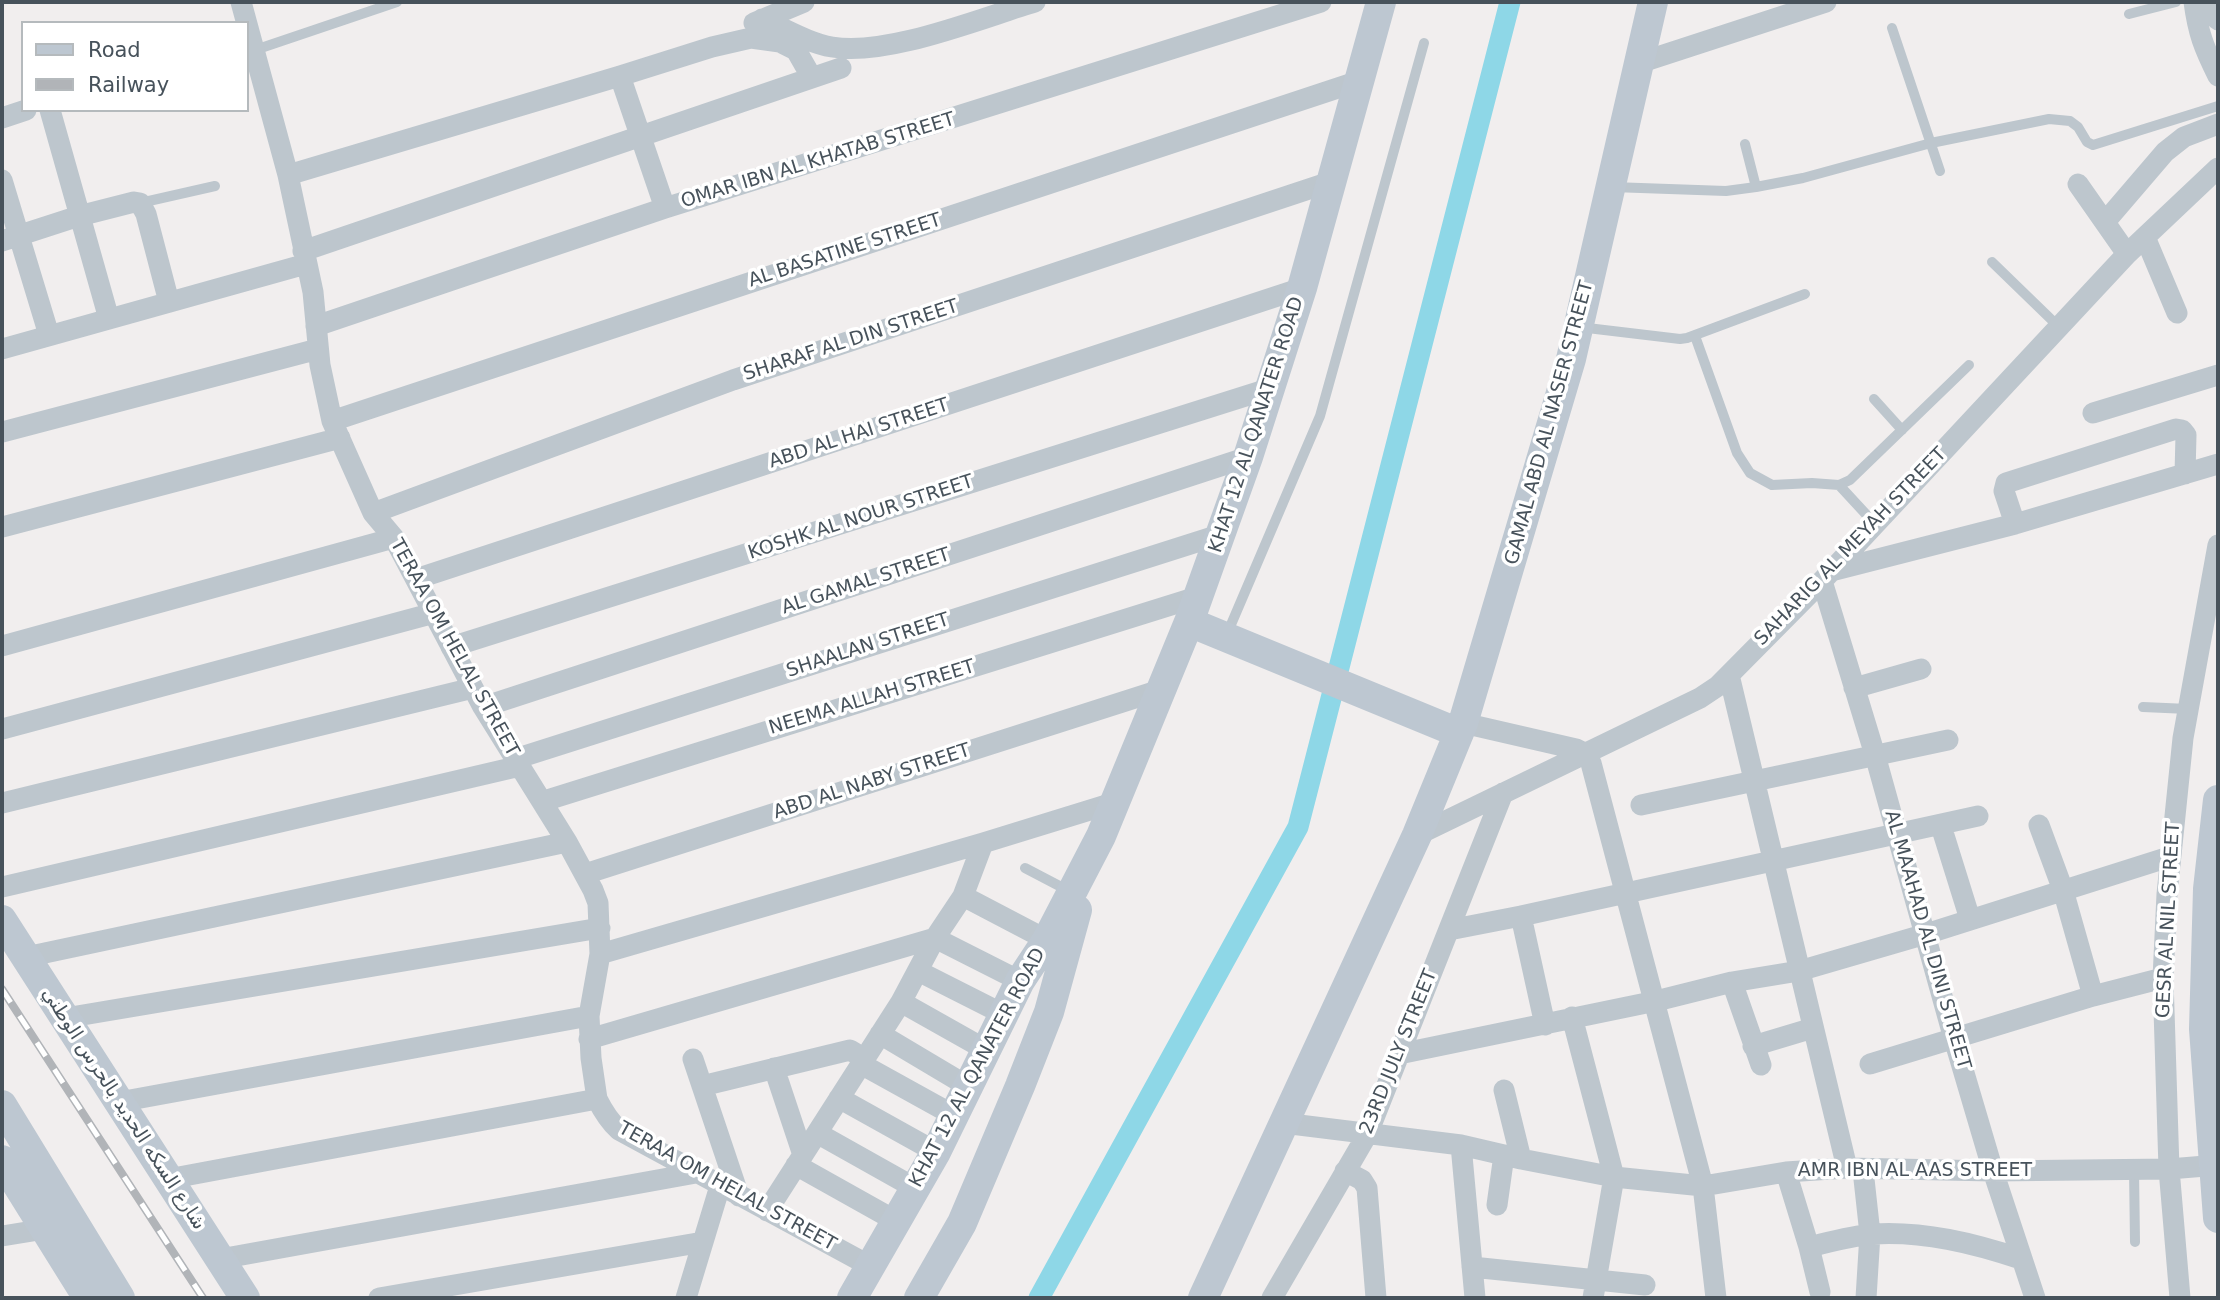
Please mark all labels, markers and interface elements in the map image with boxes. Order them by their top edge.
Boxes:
legend [21,21,248,112]
text: Road [88,38,141,62]
text: Railway [88,73,169,97]
street label: OMAR IBN AL KHATAB STREET [678,108,958,214]
street label: AL BASATINE STREET [746,209,944,293]
street label: GAMAL ABD AL NASER STREET [1501,279,1599,567]
street label: KHAT 12 AL QANATER ROAD [1205,294,1309,556]
street label: SHARAF AL DIN STREET [741,295,961,387]
street label: ABD AL HAI STREET [766,394,952,474]
street label: SAHARIG AL MEYAH STREET [1750,443,1952,651]
street label: KOSHK AL NOUR STREET [745,471,977,565]
street label: TERAA OM HELAL STREET [385,535,523,761]
street label: AL GAMAL STREET [779,544,953,620]
street label: SHAALAN STREET [784,609,952,683]
street label: NEEMA ALLAH STREET [766,656,978,740]
street label: ABD AL NABY STREET [771,739,973,825]
street label: AL MAAHAD AL DINI STREET [1879,808,1975,1072]
street label: GESR AL NIL STREET [2152,821,2186,1019]
street label: KHAT 12 AL QANATER ROAD [905,944,1051,1192]
street label: 23RD JULY STREET [1356,966,1442,1138]
street label: شارع السكه الحديد بالحرس الوطني [36,984,210,1234]
street label: TERAA OM HELAL STREET [614,1118,840,1256]
street label: AMR IBN AL AAS STREET [1798,1160,2032,1182]

